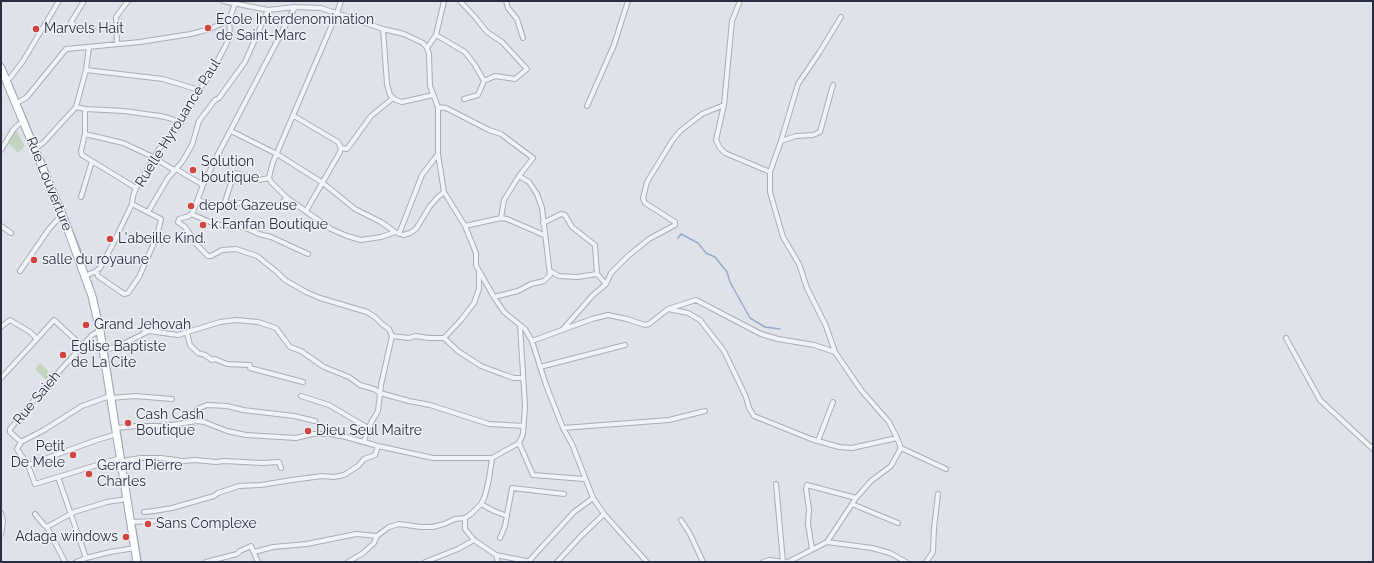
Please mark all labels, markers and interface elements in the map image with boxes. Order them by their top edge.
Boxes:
place label: Ecole Interdenomination de Saint-Marc [216,12,374,44]
place label: Marvels Hait [44,21,124,37]
marker: Ecole Interdenomination de Saint-Marc [203,23,213,33]
marker: Marvels Hait [31,24,41,34]
street label: Ruelle Hyrouance Paul [132,56,224,190]
street label: Rue Louverture [22,134,76,234]
place label: Solution boutique [201,154,259,186]
marker: Solution boutique [188,165,198,175]
place label: depot Gazeuse [199,198,297,214]
marker: depot Gazeuse [186,201,196,211]
place label: k Fanfan Boutique [211,217,328,233]
marker: k Fanfan Boutique [198,220,208,230]
place label: L'abeille Kind. [118,231,206,247]
marker: L'abeille Kind. [105,234,115,244]
place label: salle du royaune [42,252,149,268]
marker: salle du royaune [29,255,39,265]
place label: Grand Jehovah [94,317,191,333]
marker: Grand Jehovah [81,320,91,330]
place label: Eglise Baptiste de La Cite [71,339,166,372]
marker: Eglise Baptiste de La Cite [58,350,68,360]
street label: Rue Saieh [10,368,64,428]
place label: Cash Cash Boutique [136,407,204,440]
marker: Cash Cash Boutique [123,418,133,428]
place label: Dieu Seul Maitre [316,423,422,439]
marker: Dieu Seul Maitre [303,426,313,436]
place label: Petit De Mele [11,439,65,472]
marker: Petit De Mele [68,450,78,460]
place label: Gerard Pierre Charles [97,458,183,490]
marker: Gerard Pierre Charles [84,469,94,479]
place label: Sans Complexe [156,516,257,532]
marker: Sans Complexe [143,519,153,529]
place label: Adaga windows [15,529,118,545]
marker: Adaga windows [121,532,131,542]

